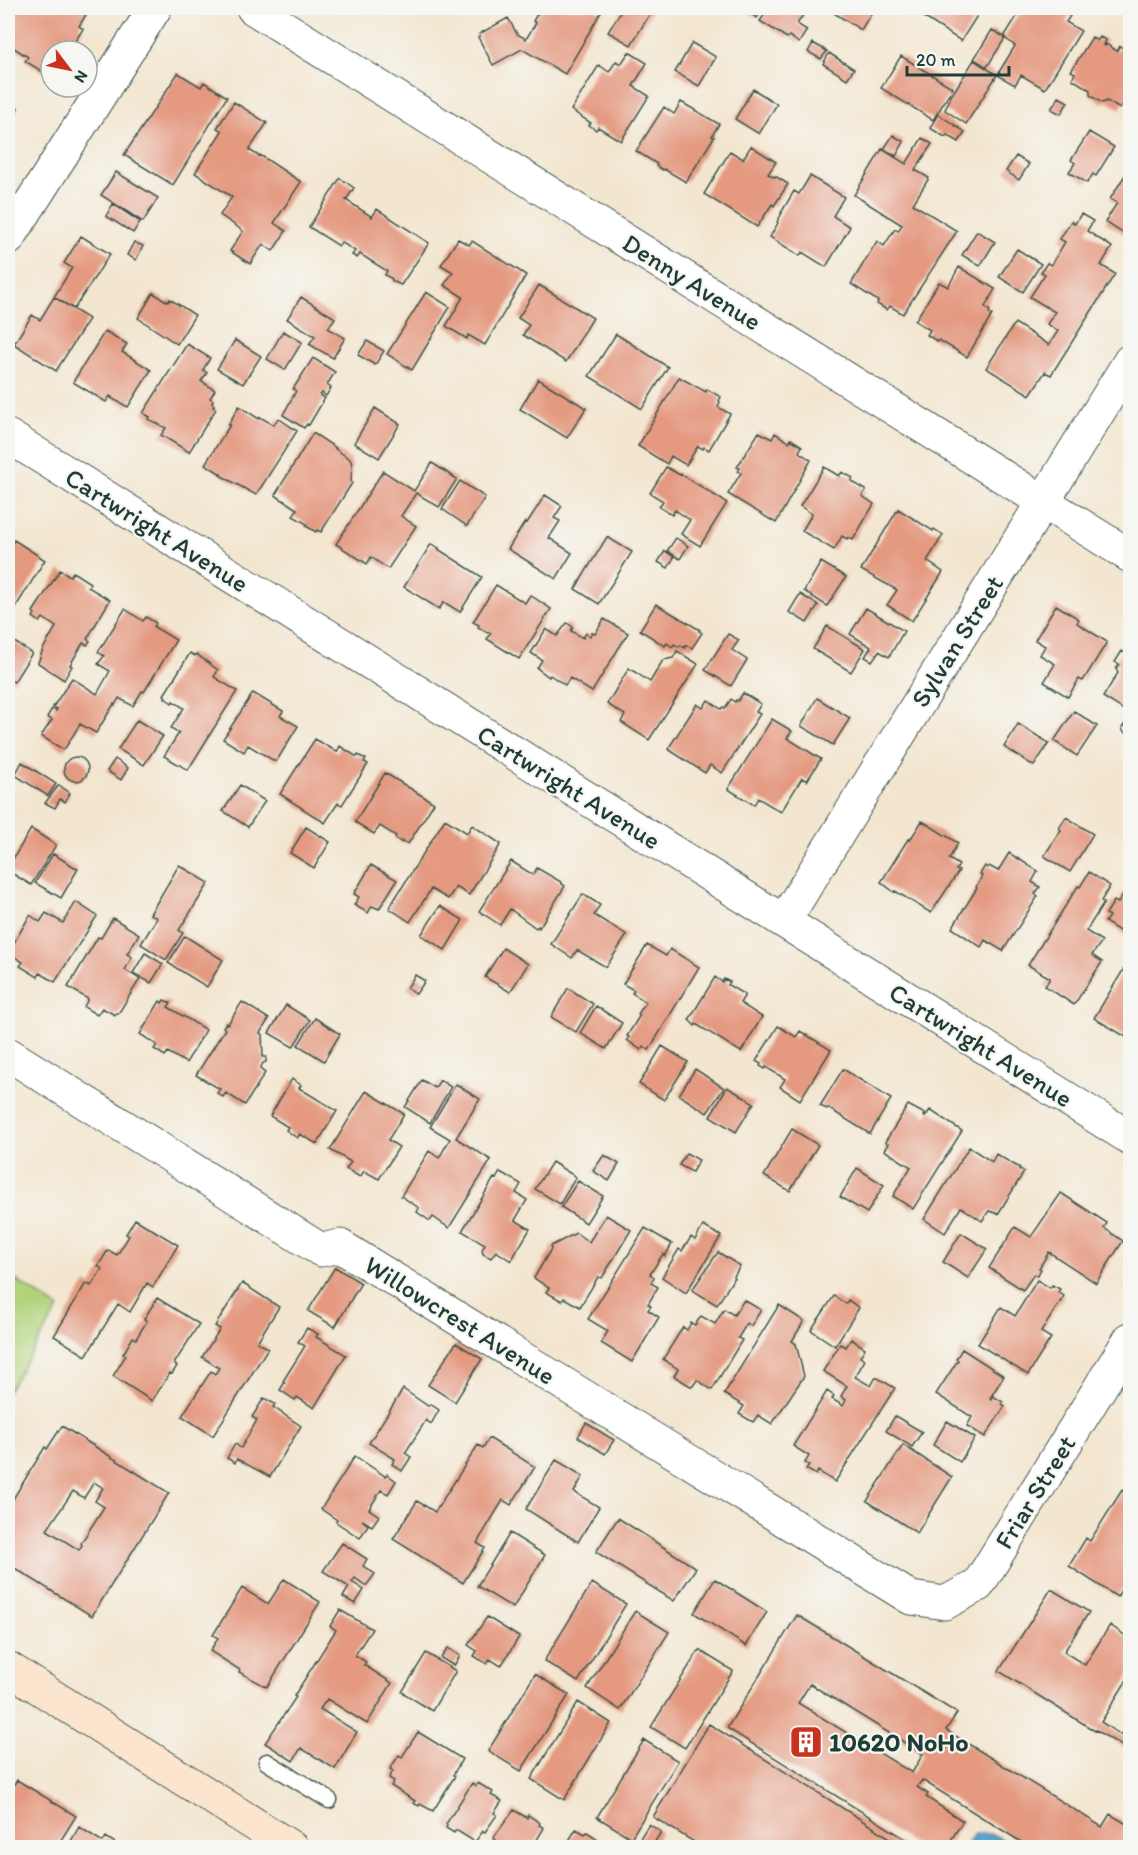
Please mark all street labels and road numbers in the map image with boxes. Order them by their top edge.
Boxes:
street label: Denny Avenue [617,227,767,337]
street label: Cartwright Avenue [59,461,255,599]
street label: Sylvan Street [904,569,1010,713]
street label: Cartwright Avenue [471,718,667,856]
street label: Cartwright Avenue [883,976,1079,1114]
street label: Willowcrest Avenue [359,1248,561,1392]
street label: Friar Street [988,1429,1083,1555]

